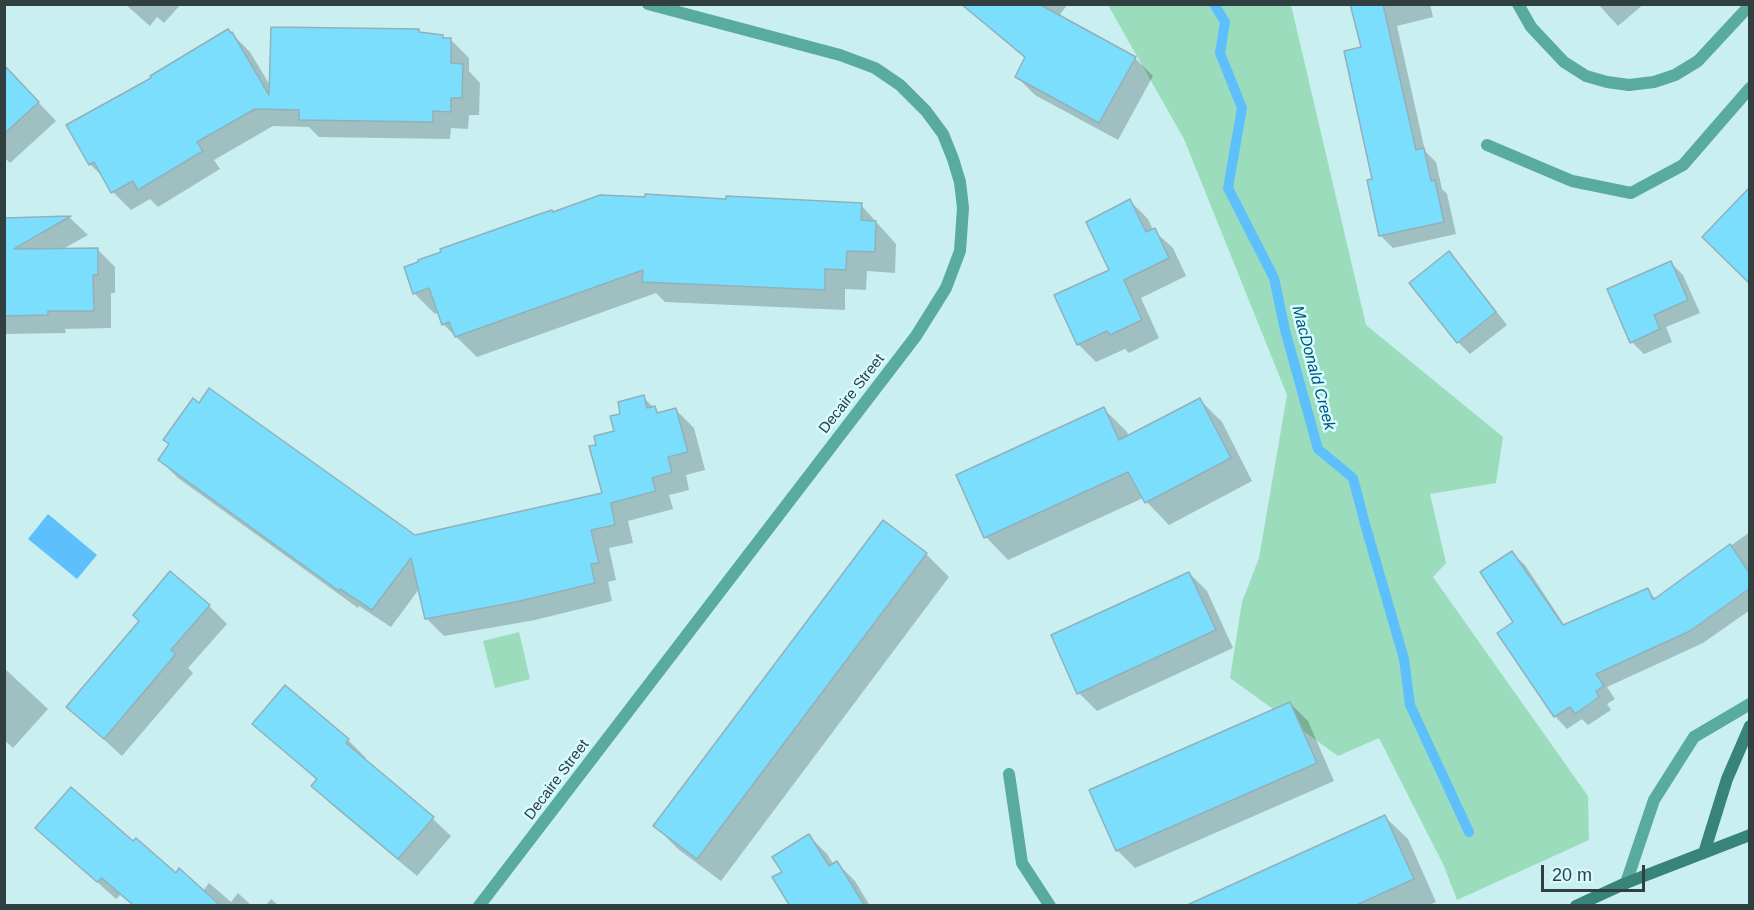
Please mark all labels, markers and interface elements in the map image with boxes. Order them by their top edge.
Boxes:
water label: MacDonald Creek [1287,304,1339,432]
street label: Decaire Street [815,351,889,437]
street label: Decaire Street [521,736,593,824]
scale bar [1544,853,1648,891]
text: 20 m [1552,865,1592,885]

